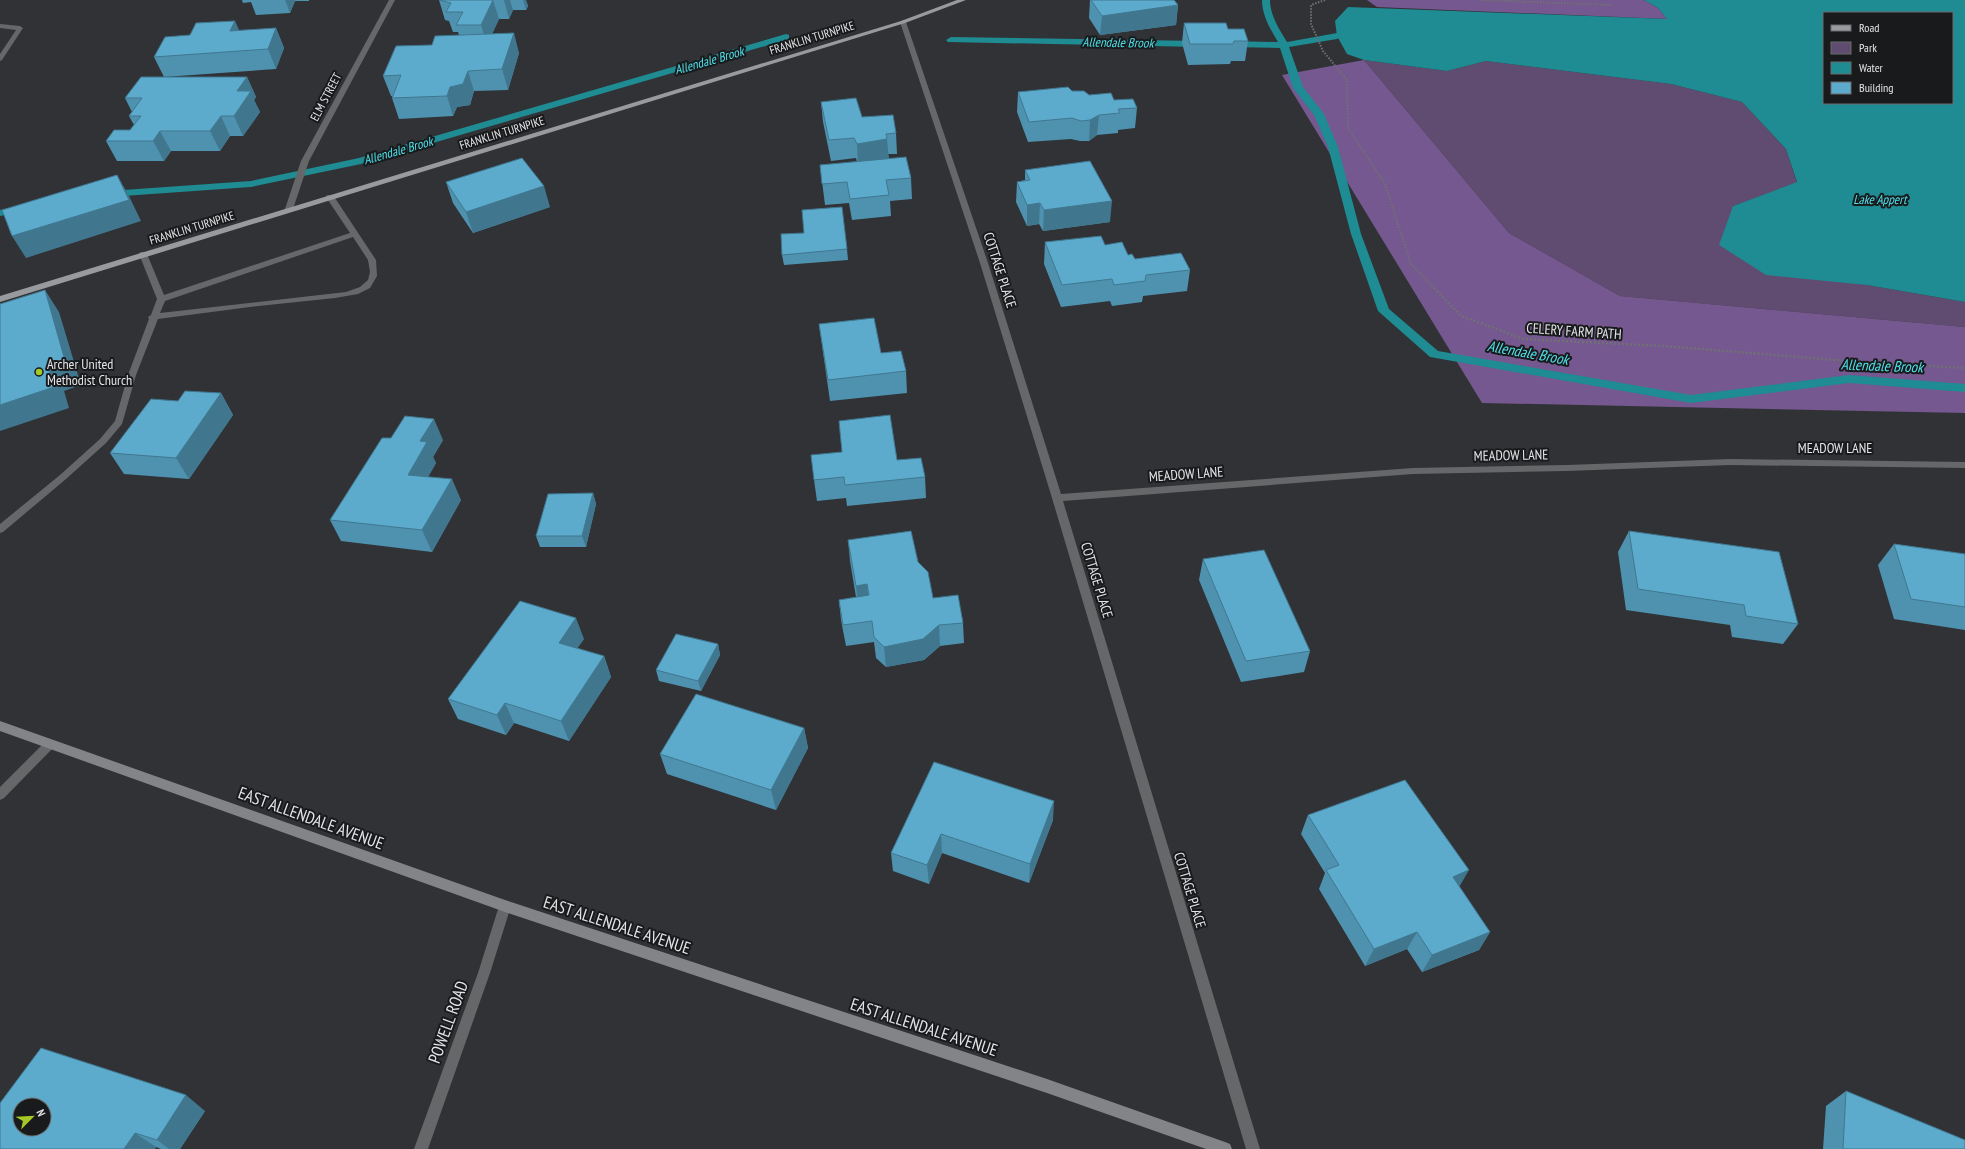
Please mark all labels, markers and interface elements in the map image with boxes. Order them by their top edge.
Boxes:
legend [1823,12,1953,104]
street label: FRANKLIN TURNPIKE [768,17,856,58]
text: Road [1859,20,1879,35]
water label: Allendale Brook [1082,33,1156,52]
text: Park [1859,40,1877,55]
water label: Allendale Brook [673,42,748,78]
text: Water [1859,60,1884,75]
street label: ELM STREET [307,70,345,123]
text: Building [1859,80,1894,95]
street label: FRANKLIN TURNPIKE [458,112,546,153]
water label: Allendale Brook [362,132,437,168]
water label: Lake Appert [1853,191,1908,208]
street label: FRANKLIN TURNPIKE [148,207,236,248]
street label: COTTAGE PLACE [979,230,1021,310]
street label: CELERY FARM PATH [1526,319,1622,343]
water label: Allendale Brook [1486,336,1572,369]
place label: Archer United Methodist Church [47,355,132,389]
water label: Allendale Brook [1841,355,1926,377]
marker: Archer United Methodist Church [34,367,44,377]
street label: MEADOW LANE [1798,439,1872,457]
street label: MEADOW LANE [1474,445,1548,465]
street label: MEADOW LANE [1148,462,1224,486]
street label: COTTAGE PLACE [1077,540,1117,620]
street label: EAST ALLENDALE AVENUE [235,781,387,855]
street label: COTTAGE PLACE [1170,850,1210,930]
street label: EAST ALLENDALE AVENUE [541,891,693,959]
street label: POWELL ROAD [423,978,473,1066]
street label: EAST ALLENDALE AVENUE [848,993,1000,1061]
north arrow [12,1097,52,1137]
text: N [34,1107,49,1119]

